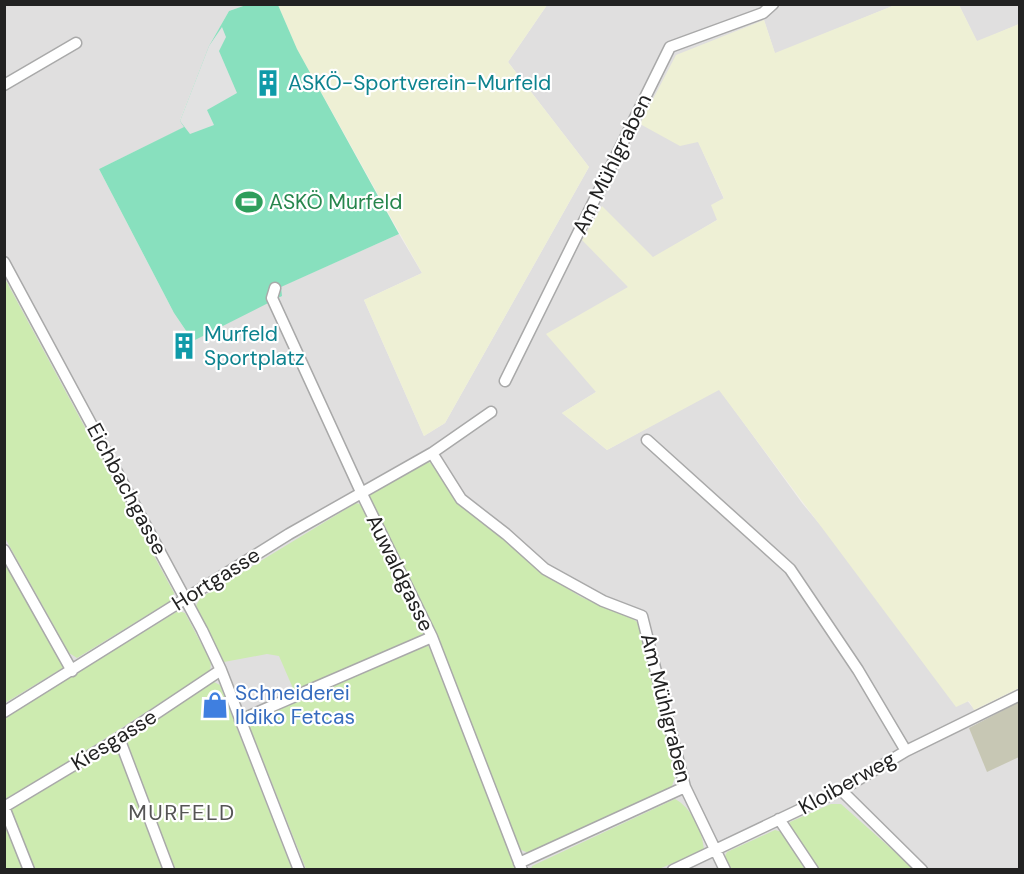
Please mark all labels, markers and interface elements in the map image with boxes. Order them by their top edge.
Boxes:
building icon: ASKÖ-Sportverein-Murfeld [253,68,283,98]
place label: ASKÖ-Sportverein-Murfeld [288,69,551,97]
street label: Am Mühlgraben [566,89,658,239]
sports icon: ASKÖ Murfeld [234,187,264,217]
place label: ASKÖ Murfeld [269,188,402,216]
place label: Murfeld Sportplatz [204,320,305,372]
building icon: Murfeld Sportplatz [169,331,199,361]
street label: Eichbachgasse [80,418,174,560]
street label: Auwaldgasse [360,510,440,636]
street label: Hortgasse [167,541,265,617]
street label: Am Mühlgraben [634,631,698,785]
place label: Schneiderei Ildiko Fetcas [235,679,355,731]
shop icon: Schneiderei Ildiko Fetcas [200,690,230,720]
street label: Kiesgasse [66,703,162,777]
street label: Kloiberweg [794,745,901,821]
district label: MURFELD [128,798,236,827]

